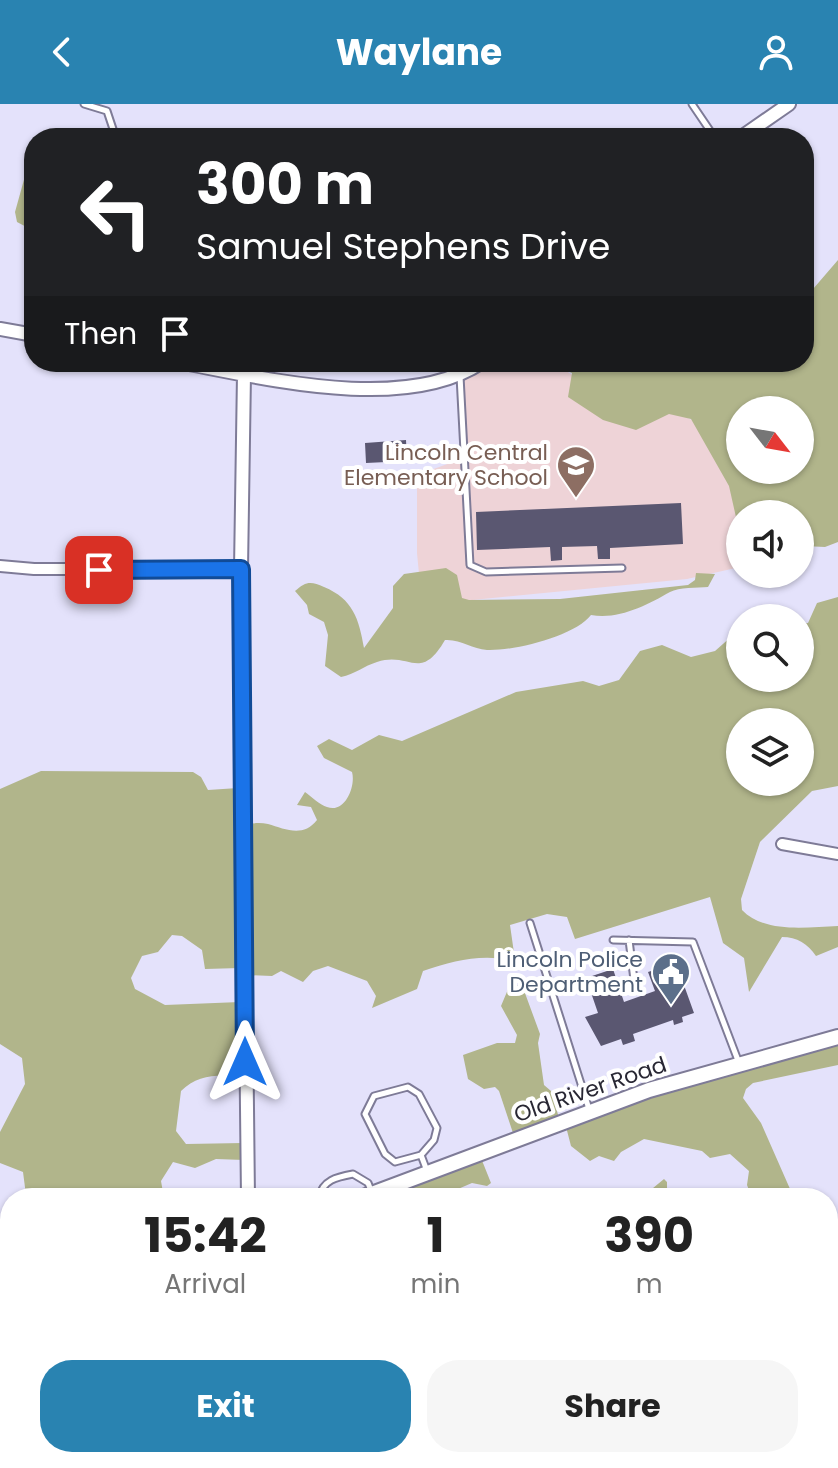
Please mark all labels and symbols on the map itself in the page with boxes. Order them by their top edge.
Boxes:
north arrow [726,396,814,484]
place label: Lincoln Central Elementary School [344,437,548,493]
school or university icon: Lincoln Central Elementary School [555,444,597,499]
pin [65,536,133,604]
place label: Lincoln Police Department [497,944,643,1000]
public building icon: Lincoln Police Department [650,951,692,1006]
position arrow [203,1020,287,1104]
street label: Old River Road [510,1049,671,1130]

